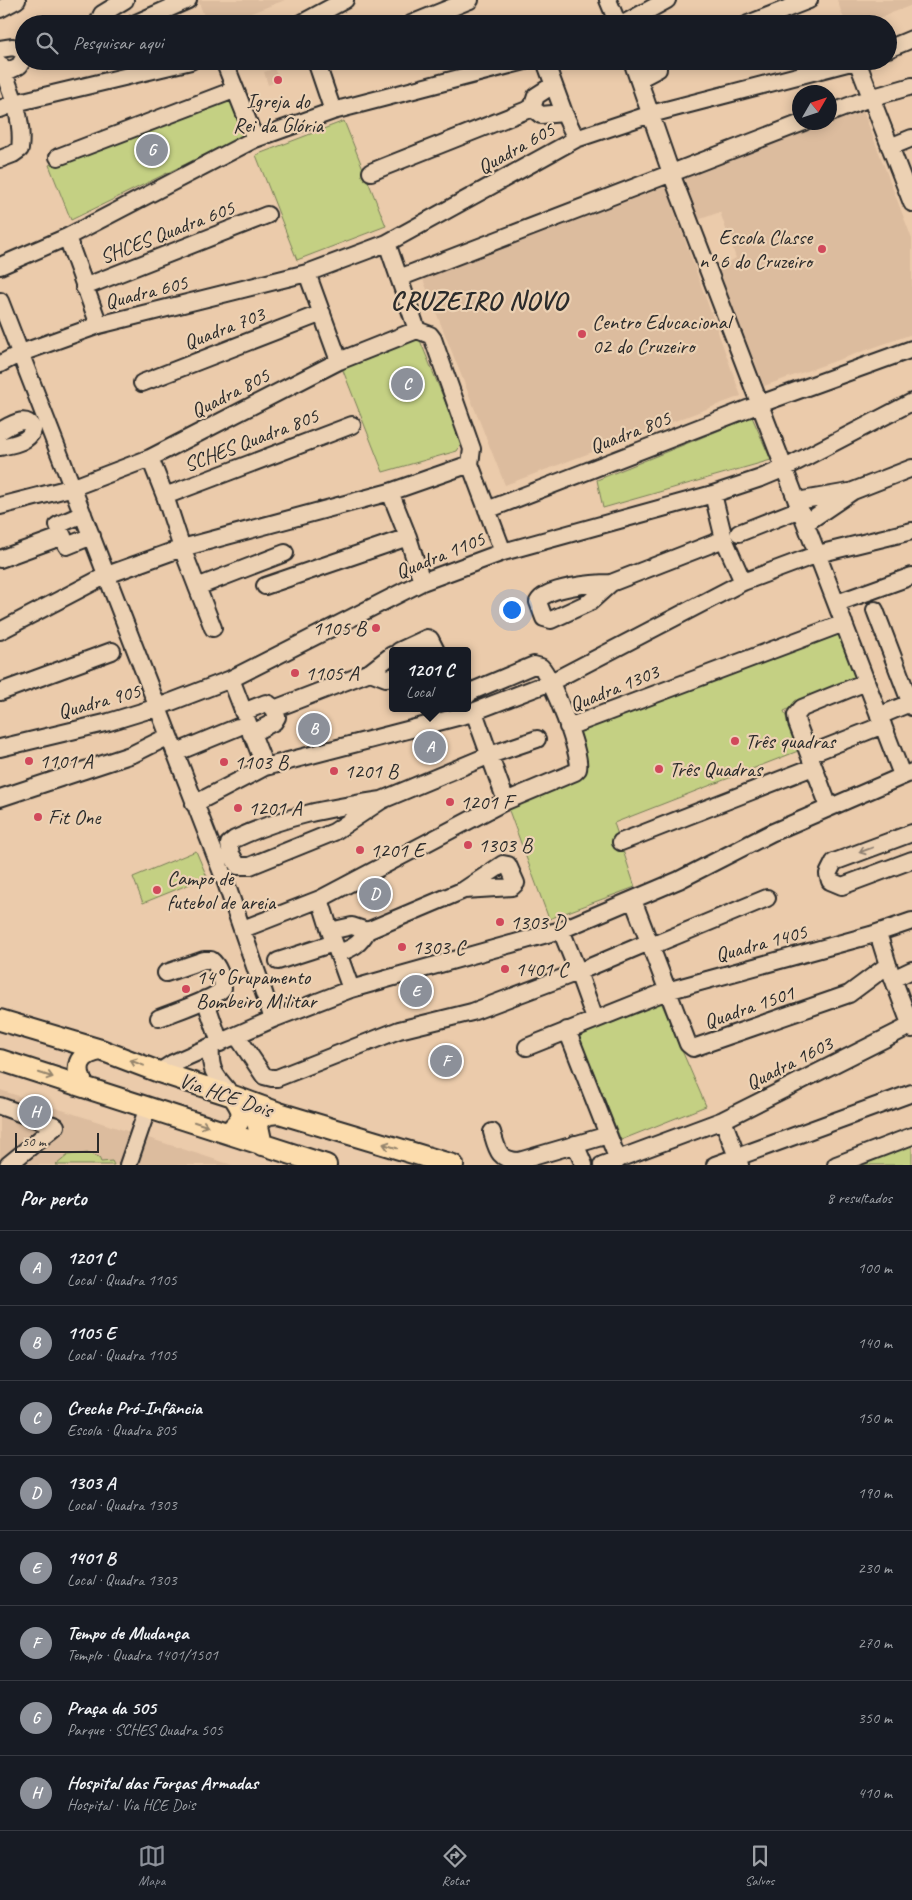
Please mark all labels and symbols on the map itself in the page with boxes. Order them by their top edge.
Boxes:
marker: Igreja do Rei da Glória [272,74,284,86]
north arrow [792,85,837,130]
place label: Igreja do Rei da Glória [233,88,325,138]
street label: Quadra 605 [473,115,561,180]
pin: G [136,131,168,169]
street label: SHCES Quadra 605 [96,194,239,270]
place label: Escola Classe nº 6 do Cruzeiro [699,224,815,274]
marker: Escola Classe nº 6 do Cruzeiro [816,243,828,255]
street label: Quadra 605 [102,269,192,315]
district label: CRUZEIRO NOVO [390,284,570,317]
street label: Quadra 703 [180,300,270,355]
place label: Centro Educacional 02 do Cruzeiro [592,309,734,359]
marker: Centro Educacional 02 do Cruzeiro [576,328,588,340]
street label: Quadra 805 [186,362,275,424]
pin: C [391,365,423,403]
street label: SCHES Quadra 805 [180,402,323,478]
street label: Quadra 805 [586,404,676,459]
street label: Quadra 1105 [392,525,490,585]
your location [499,597,525,623]
place label: 1105 B [312,615,368,641]
marker: 1105 B [370,622,382,634]
street label: Quadra 1303 [566,658,664,718]
place label: 1105 A [305,660,360,686]
marker: 1105 A [289,667,301,679]
street label: Quadra 905 [55,677,145,725]
pin: B [298,710,330,748]
pin: A [414,728,446,766]
place label: Três quadras [745,728,837,754]
marker: Três quadras [729,735,741,747]
place label: 1101 A [39,748,94,774]
place label: 1103 B [234,749,290,775]
marker: 1101 A [23,755,35,767]
marker: 1103 B [218,756,230,768]
place label: Três Quadras [669,756,764,782]
place label: 1201 B [344,758,400,784]
marker: Três Quadras [653,763,665,775]
marker: 1201 B [328,765,340,777]
place label: 1201 F [460,789,517,815]
place label: 1201 A [248,795,303,821]
marker: 1201 F [444,796,456,808]
marker: 1201 A [232,802,244,814]
place label: Fit One [48,804,102,830]
marker: Fit One [32,811,44,823]
place label: 1303 B [478,832,534,858]
place label: 1201 E [370,837,427,863]
marker: 1303 B [462,839,474,851]
marker: 1201 E [354,844,366,856]
one-way arrow [859,846,874,855]
place label: Campo de futebol de areia [167,865,277,915]
pin: D [359,875,391,913]
marker: Campo de futebol de areia [151,884,163,896]
place label: 1303 D [510,909,567,935]
marker: 1303 D [494,916,506,928]
street label: Quadra 1405 [712,918,811,968]
place label: 1303 C [412,934,467,960]
marker: 1303 C [396,941,408,953]
place label: 1401 C [515,956,570,982]
marker: 1401 C [499,963,511,975]
place label: 14° Grupamento Bombeiro Militar [196,964,318,1014]
pin: E [400,972,432,1010]
street label: Quadra 1501 [700,979,799,1035]
marker: 14° Grupamento Bombeiro Militar [180,983,192,995]
street label: Quadra 1603 [741,1029,838,1096]
pin: F [430,1042,462,1080]
one-way arrow [130,1058,145,1067]
street label: Via HCE Dois [176,1067,278,1124]
one-way arrow [38,1071,54,1081]
pin: H [19,1093,51,1131]
one-way arrow [193,1120,209,1130]
scale bar [15,1130,99,1153]
one-way arrow [382,1140,398,1150]

